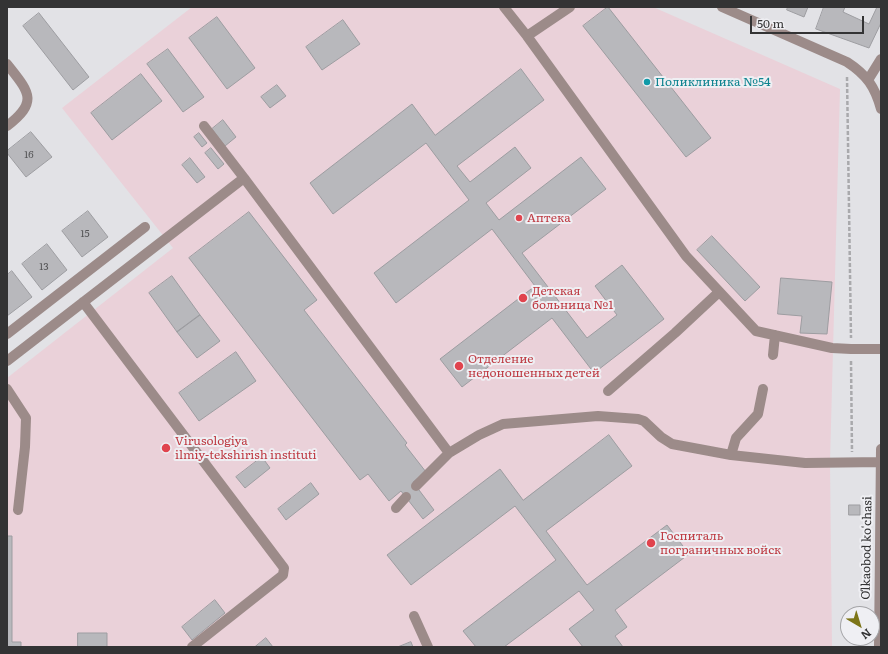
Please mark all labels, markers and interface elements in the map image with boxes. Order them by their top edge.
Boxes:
scale bar [752,8,866,34]
text: 50 m [757,14,784,32]
place label: Поликлиника №54 [655,75,771,89]
marker: Поликлиника №54 [642,77,652,87]
house number: 16 [24,149,34,161]
place label: Аптека [527,211,571,225]
marker: Аптека [514,213,524,223]
house number: 15 [80,228,90,240]
house number: 13 [39,261,49,273]
place label: Детская больница №1 [532,284,613,312]
marker: Детская больница №1 [517,292,529,304]
place label: Отделение недоношенных детей [468,352,600,380]
marker: Отделение недоношенных детей [453,360,465,372]
place label: Virusologiya ilmiy-tekshirish instituti [175,434,317,462]
marker: Virusologiya ilmiy-tekshirish instituti [160,442,172,454]
street label: Oʻlkaobod ko'chasi [859,496,875,600]
place label: Госпиталь пограничных войск [660,529,781,557]
marker: Госпиталь пограничных войск [645,537,657,549]
north arrow [840,606,880,646]
text: N [858,626,875,644]

